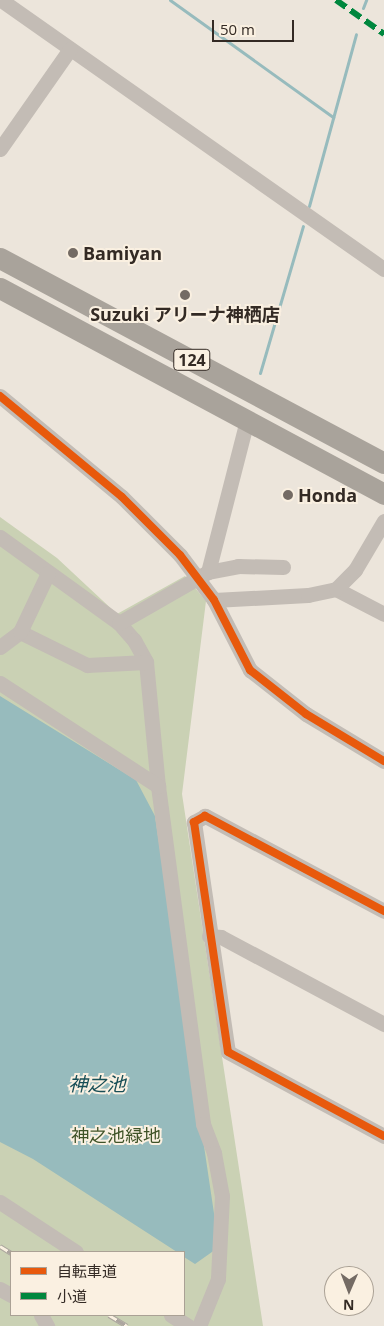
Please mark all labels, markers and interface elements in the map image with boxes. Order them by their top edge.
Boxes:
scale bar [214,10,296,42]
text: 50 m [220,19,255,39]
place label: Bamiyan [83,242,162,264]
marker: Bamiyan [67,247,79,259]
marker: Suzuki アリーナ神栖店 [179,289,191,301]
place label: Suzuki アリーナ神栖店 [90,303,280,325]
road number: 124 [173,346,211,374]
place label: Honda [298,484,357,506]
marker: Honda [282,489,294,501]
water label: 神之池 [69,1074,125,1096]
park label: 神之池緑地 [71,1124,161,1146]
legend [10,1251,185,1316]
text: 自転車道 [57,1261,117,1281]
north arrow [324,1266,374,1316]
text: 小道 [57,1286,87,1306]
text: N [343,1296,355,1315]

